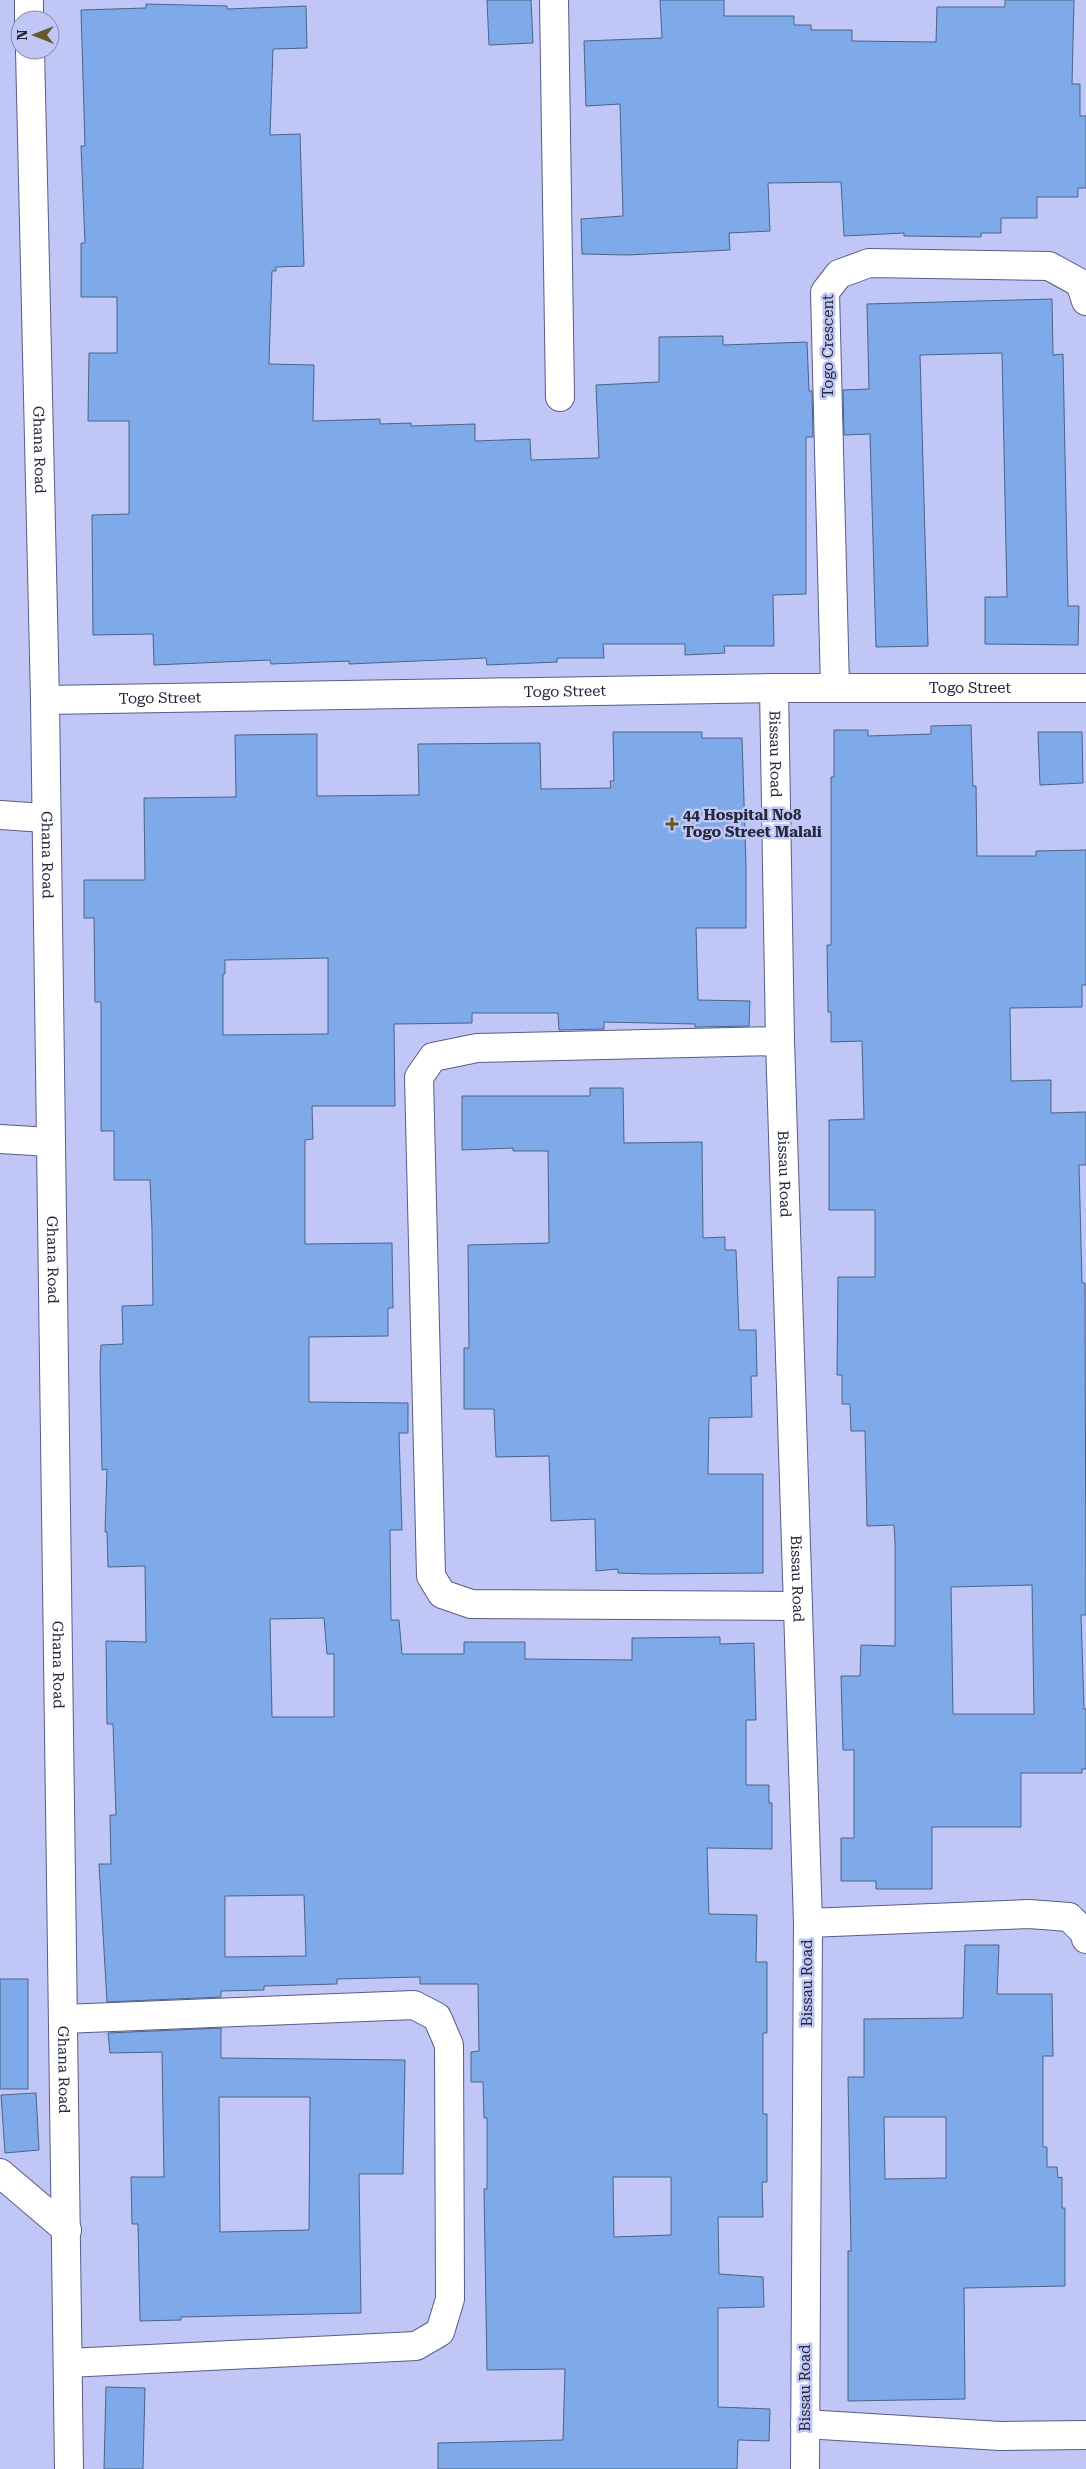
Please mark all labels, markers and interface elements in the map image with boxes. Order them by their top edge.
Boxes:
north arrow [10,10,60,60]
text: N [14,29,30,40]
street label: Togo Crescent [819,294,837,398]
street label: Ghana Road [29,406,49,494]
street label: Togo Street [929,679,1012,697]
street label: Togo Street [524,682,607,701]
street label: Togo Street [119,688,202,708]
street label: Bissau Road [765,710,785,798]
place label: 44 Hospital No8 Togo Street Malali [683,806,822,841]
street label: Ghana Road [38,811,57,899]
marker: 44 Hospital No8 Togo Street Malali [665,817,679,831]
street label: Bissau Road [774,1130,795,1218]
street label: Ghana Road [43,1216,62,1304]
street label: Bissau Road [787,1535,807,1623]
street label: Ghana Road [48,1621,68,1709]
street label: Bissau Road [798,1939,816,2027]
street label: Ghana Road [54,2026,73,2114]
street label: Bissau Road [796,2344,814,2432]

